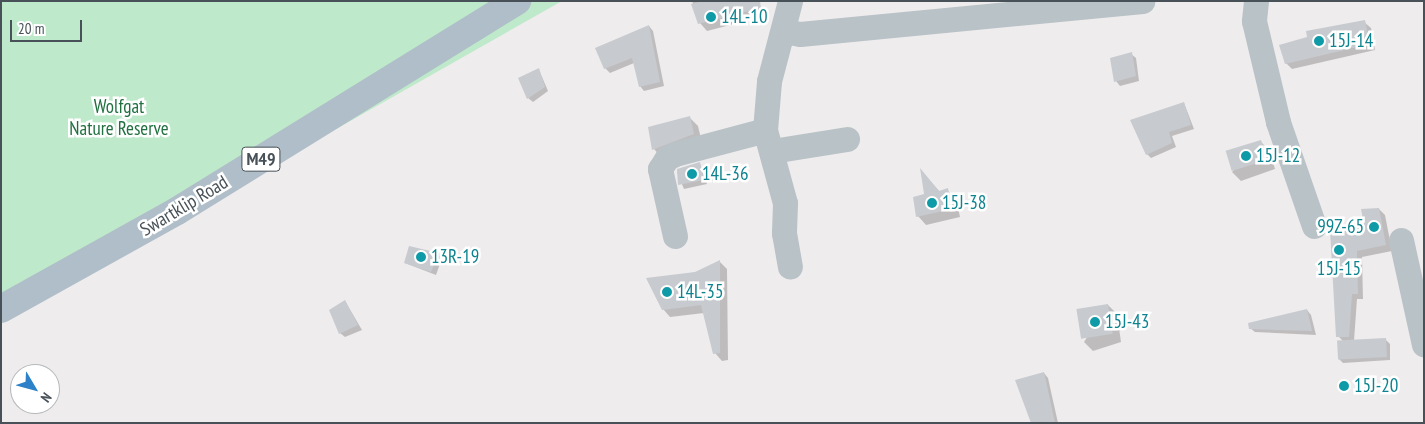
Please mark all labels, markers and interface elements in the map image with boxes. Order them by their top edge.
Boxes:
place label: 14L-10 [721,6,767,28]
scale bar [12,10,85,42]
marker: 14L-10 [705,11,717,23]
text: 20 m [18,19,44,38]
place label: 15J-14 [1329,30,1373,52]
marker: 15J-14 [1313,35,1325,47]
park label: Wolfgat Nature Reserve [69,96,169,140]
road number: M49 [241,144,281,174]
place label: 15J-12 [1256,145,1300,167]
marker: 15J-12 [1240,150,1252,162]
place label: 14L-36 [702,163,748,185]
marker: 14L-36 [686,168,698,180]
street label: Swartklip Road [136,171,232,241]
place label: 15J-38 [942,192,986,214]
marker: 15J-38 [926,197,938,209]
place label: 99Z-65 [1317,216,1364,238]
marker: 99Z-65 [1368,221,1380,233]
marker: 15J-15 [1333,244,1345,256]
place label: 13R-19 [431,246,479,268]
marker: 13R-19 [415,251,427,263]
place label: 15J-15 [1317,258,1361,280]
place label: 14L-35 [677,281,723,303]
marker: 14L-35 [661,286,673,298]
place label: 15J-43 [1105,311,1149,333]
marker: 15J-43 [1089,316,1101,328]
north arrow [10,364,60,414]
place label: 15J-20 [1354,375,1398,397]
marker: 15J-20 [1338,380,1350,392]
text: N [37,389,56,406]

